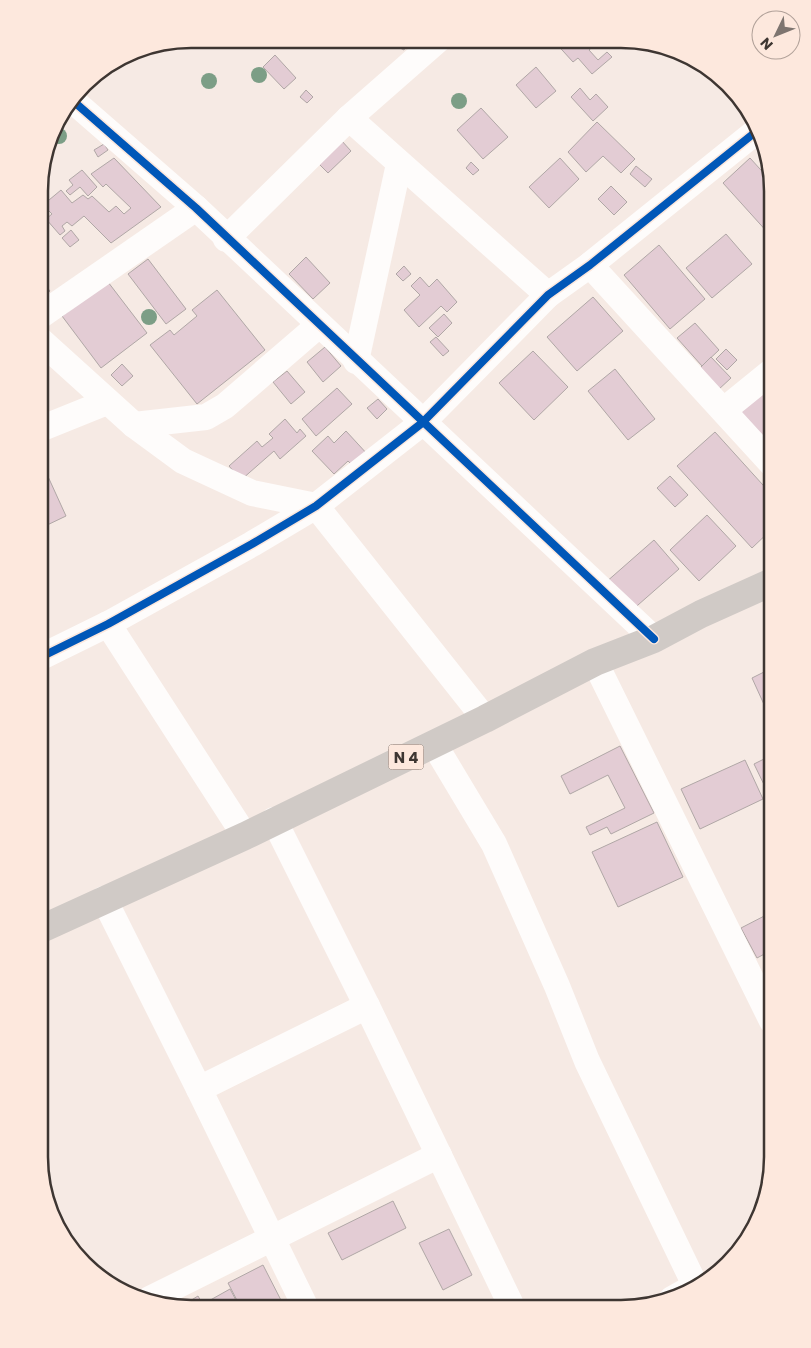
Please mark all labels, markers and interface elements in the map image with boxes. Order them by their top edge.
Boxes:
north arrow [751,10,801,60]
text: N [756,33,777,55]
road number: N 4 [388,744,424,770]

